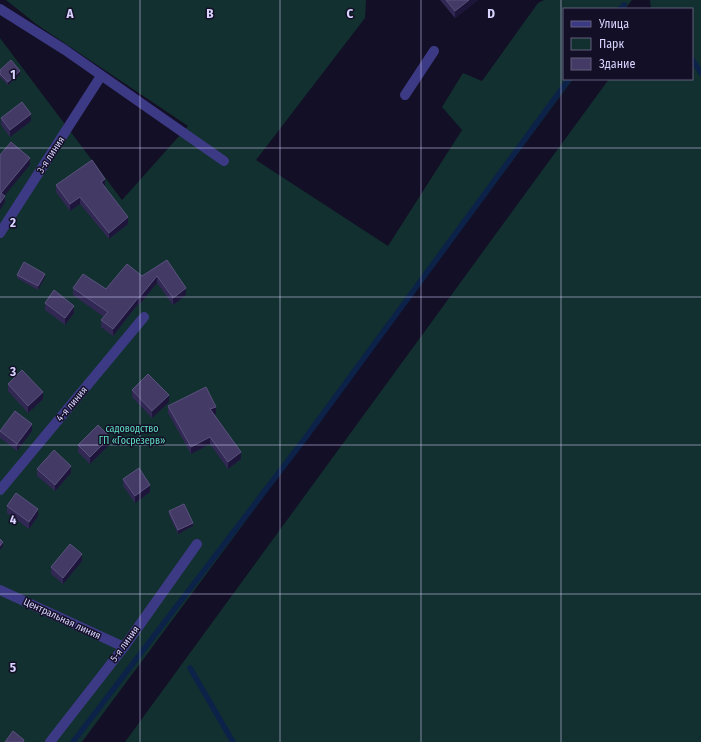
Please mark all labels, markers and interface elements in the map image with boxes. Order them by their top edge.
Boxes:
text: A [65,6,74,21]
text: B [206,6,214,21]
text: C [347,6,354,21]
text: D [487,6,495,21]
legend [563,8,693,80]
text: Улица [598,17,629,31]
text: Парк [599,37,625,51]
text: Здание [599,57,635,71]
text: 1 [10,67,16,82]
street label: 3-я линия [35,134,67,176]
text: 2 [9,215,16,230]
text: 3 [9,364,16,379]
street label: 4-я линия [54,384,90,424]
park label: садоводство ГП «Госрезерв» [99,423,165,447]
text: 4 [10,512,17,527]
street label: Центральная линия [21,596,103,642]
street label: 5-я линия [108,624,142,664]
text: 5 [10,660,16,675]

